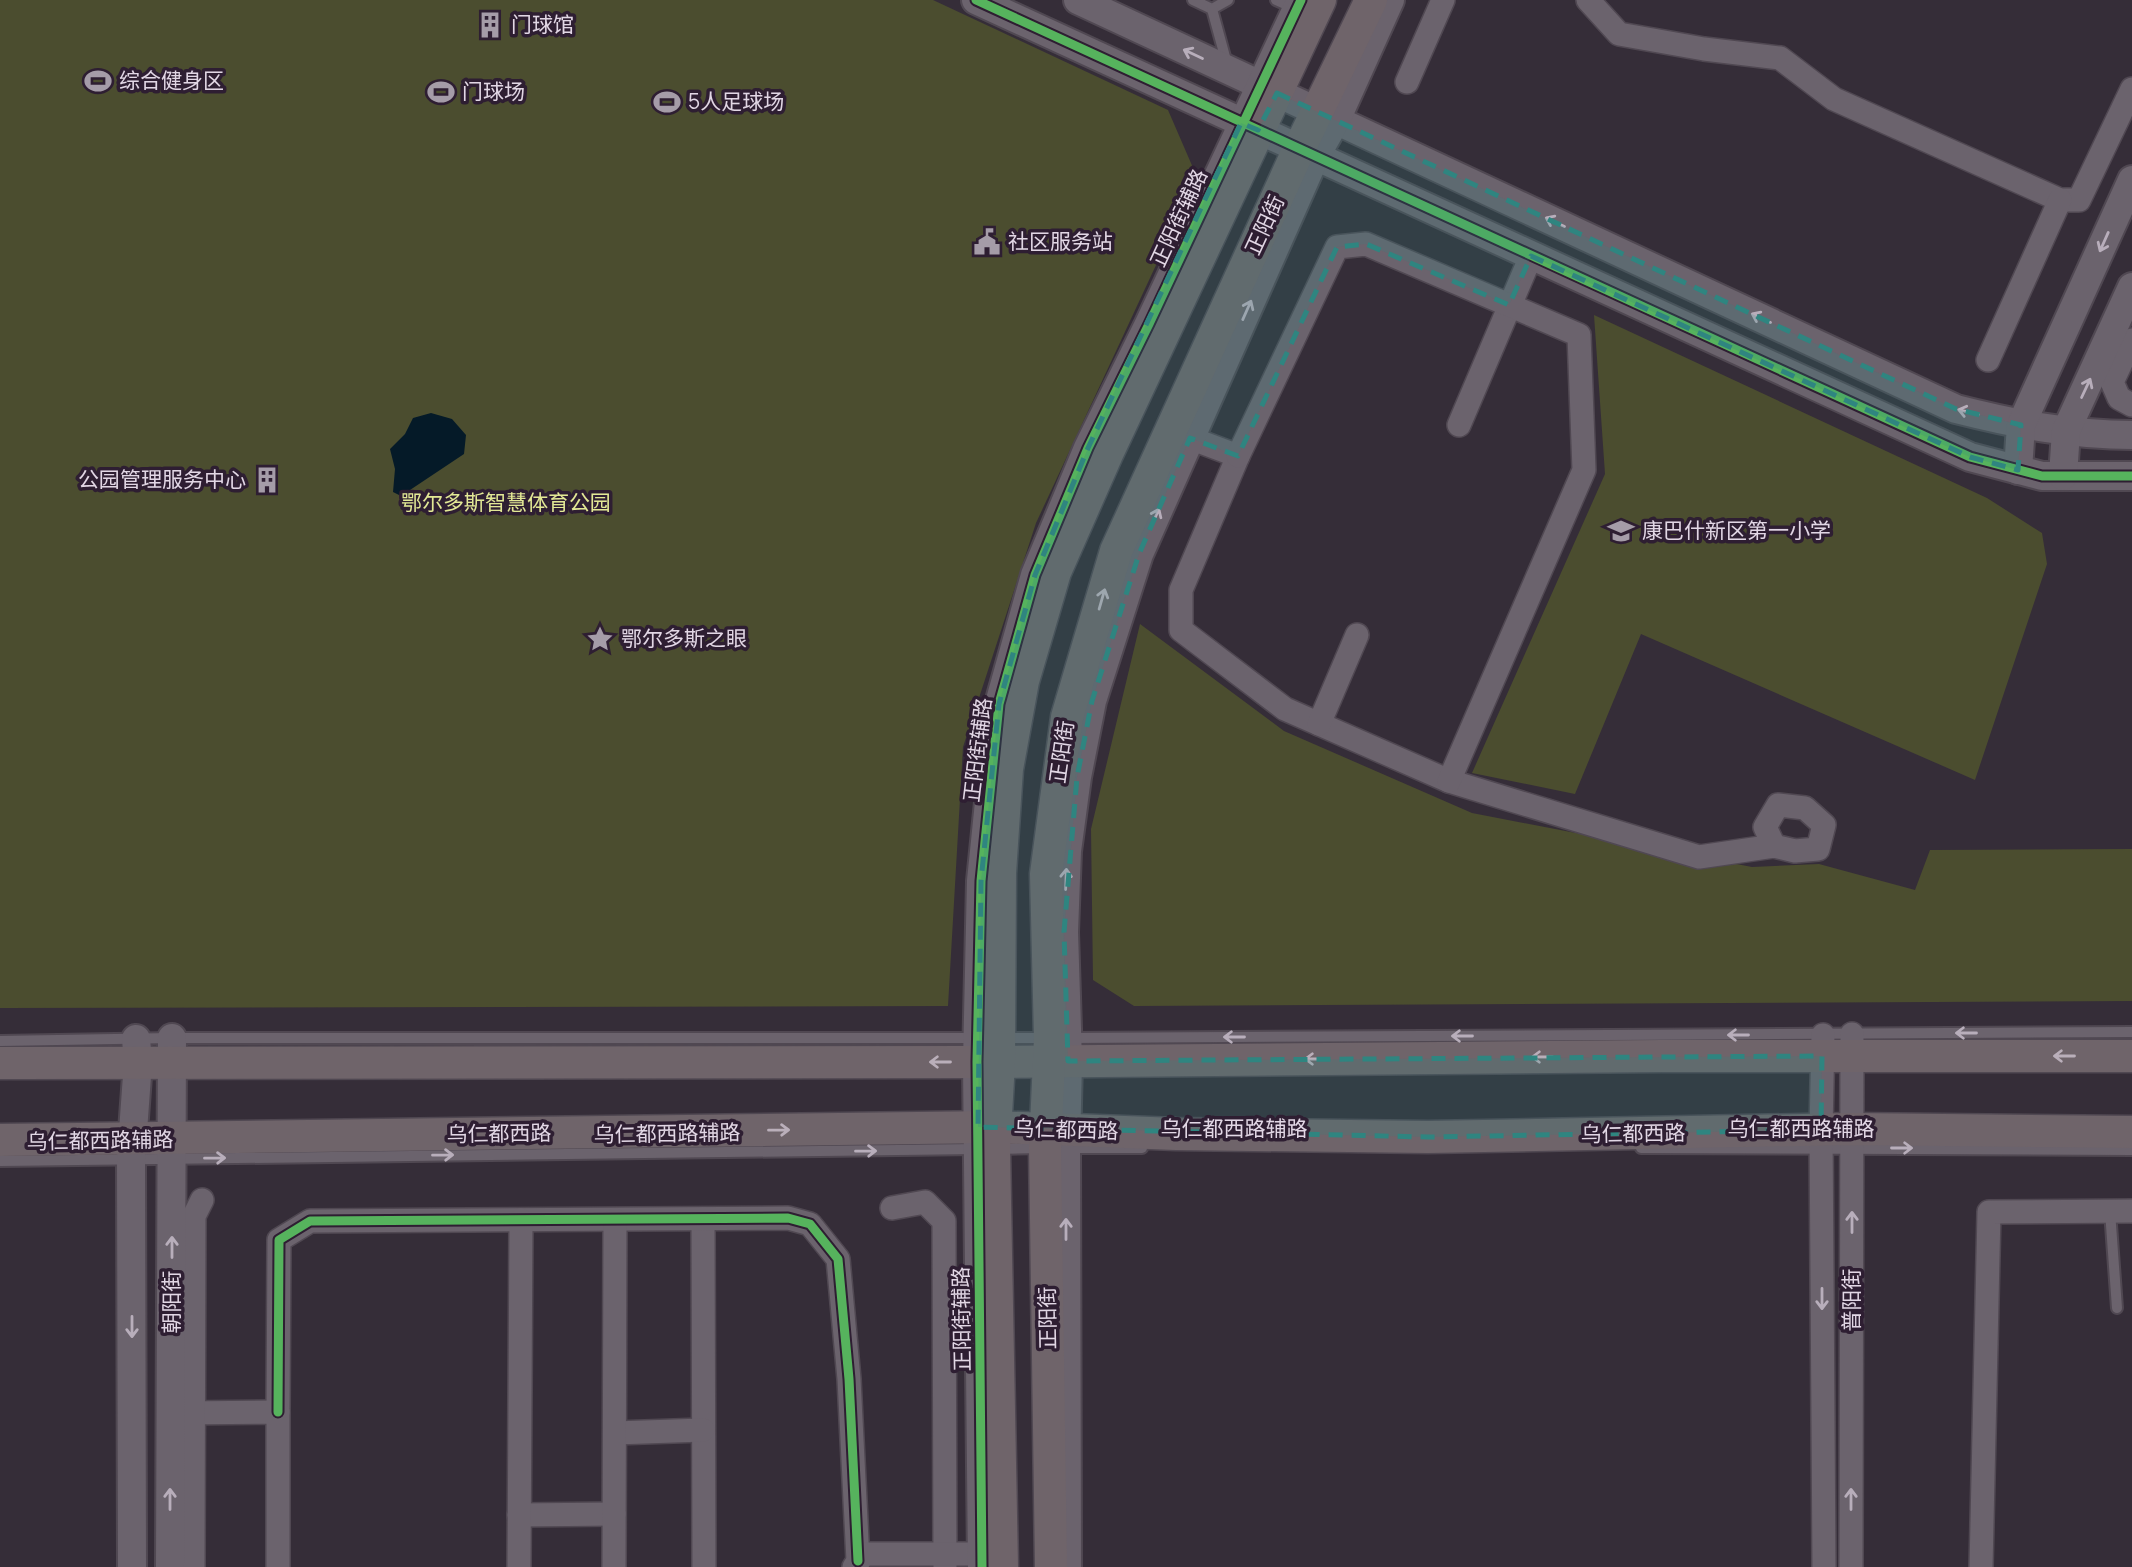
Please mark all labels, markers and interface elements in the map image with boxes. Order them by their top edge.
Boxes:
building icon: 门球馆 [475,10,505,40]
place label: 门球馆 [511,10,574,38]
one-way arrow [1183,46,1204,60]
sports icon: 综合健身区 [83,66,113,96]
place label: 综合健身区 [119,66,224,94]
sports icon: 门球场 [426,77,456,107]
place label: 门球场 [462,77,525,105]
sports icon: 5人足球场 [652,87,682,117]
place label: 5人足球场 [688,87,784,115]
street label: 正阳街辅路 [1143,164,1213,271]
street label: 正阳街 [1238,190,1290,259]
one-way arrow [1545,215,1566,228]
public building icon: 社区服务站 [972,227,1002,257]
place label: 社区服务站 [1008,227,1113,255]
one-way arrow [2097,231,2110,252]
one-way arrow [1241,300,1254,321]
one-way arrow [1751,311,1772,325]
one-way arrow [2080,378,2094,399]
one-way arrow [1957,405,1980,418]
place label: 公园管理服务中心 [78,465,246,493]
building icon: 公园管理服务中心 [252,465,282,495]
park label: 鄂尔多斯智慧体育公园 [401,488,611,516]
one-way arrow [1149,507,1162,529]
school or university icon: 康巴什新区第一小学 [1606,516,1636,546]
place label: 康巴什新区第一小学 [1642,516,1831,544]
one-way arrow [1096,588,1109,610]
place icon: 鄂尔多斯之眼 [585,624,615,654]
place label: 鄂尔多斯之眼 [621,624,747,652]
street label: 正阳街辅路 [957,696,997,804]
street label: 正阳街 [1043,719,1079,785]
one-way arrow [1060,868,1073,891]
one-way arrow [1955,1026,1978,1040]
one-way arrow [1727,1028,1750,1042]
one-way arrow [1451,1029,1474,1043]
one-way arrow [1223,1030,1246,1044]
one-way arrow [2053,1049,2076,1063]
one-way arrow [1531,1050,1554,1064]
one-way arrow [1304,1052,1327,1066]
one-way arrow [929,1055,952,1069]
street label: 乌仁都西路 [1013,1113,1119,1145]
street label: 乌仁都西路辅路 [1161,1114,1308,1142]
street label: 乌仁都西路辅路 [1728,1114,1875,1142]
street label: 乌仁都西路 [446,1118,552,1148]
street label: 乌仁都西路辅路 [593,1118,741,1148]
street label: 乌仁都西路 [1580,1118,1686,1148]
one-way arrow [767,1123,790,1137]
street label: 乌仁都西路辅路 [26,1125,174,1155]
one-way arrow [1890,1141,1913,1155]
one-way arrow [854,1144,877,1157]
one-way arrow [431,1149,454,1162]
one-way arrow [203,1151,226,1165]
one-way arrow [1845,1211,1859,1234]
one-way arrow [1059,1218,1073,1241]
one-way arrow [165,1236,179,1259]
street label: 正阳街辅路 [946,1266,976,1372]
street label: 普阳街 [1837,1269,1865,1332]
street label: 朝阳街 [157,1271,185,1334]
street label: 正阳街 [1032,1286,1062,1350]
one-way arrow [1815,1288,1829,1311]
one-way arrow [125,1315,139,1338]
one-way arrow [163,1488,177,1511]
one-way arrow [1844,1488,1858,1511]

